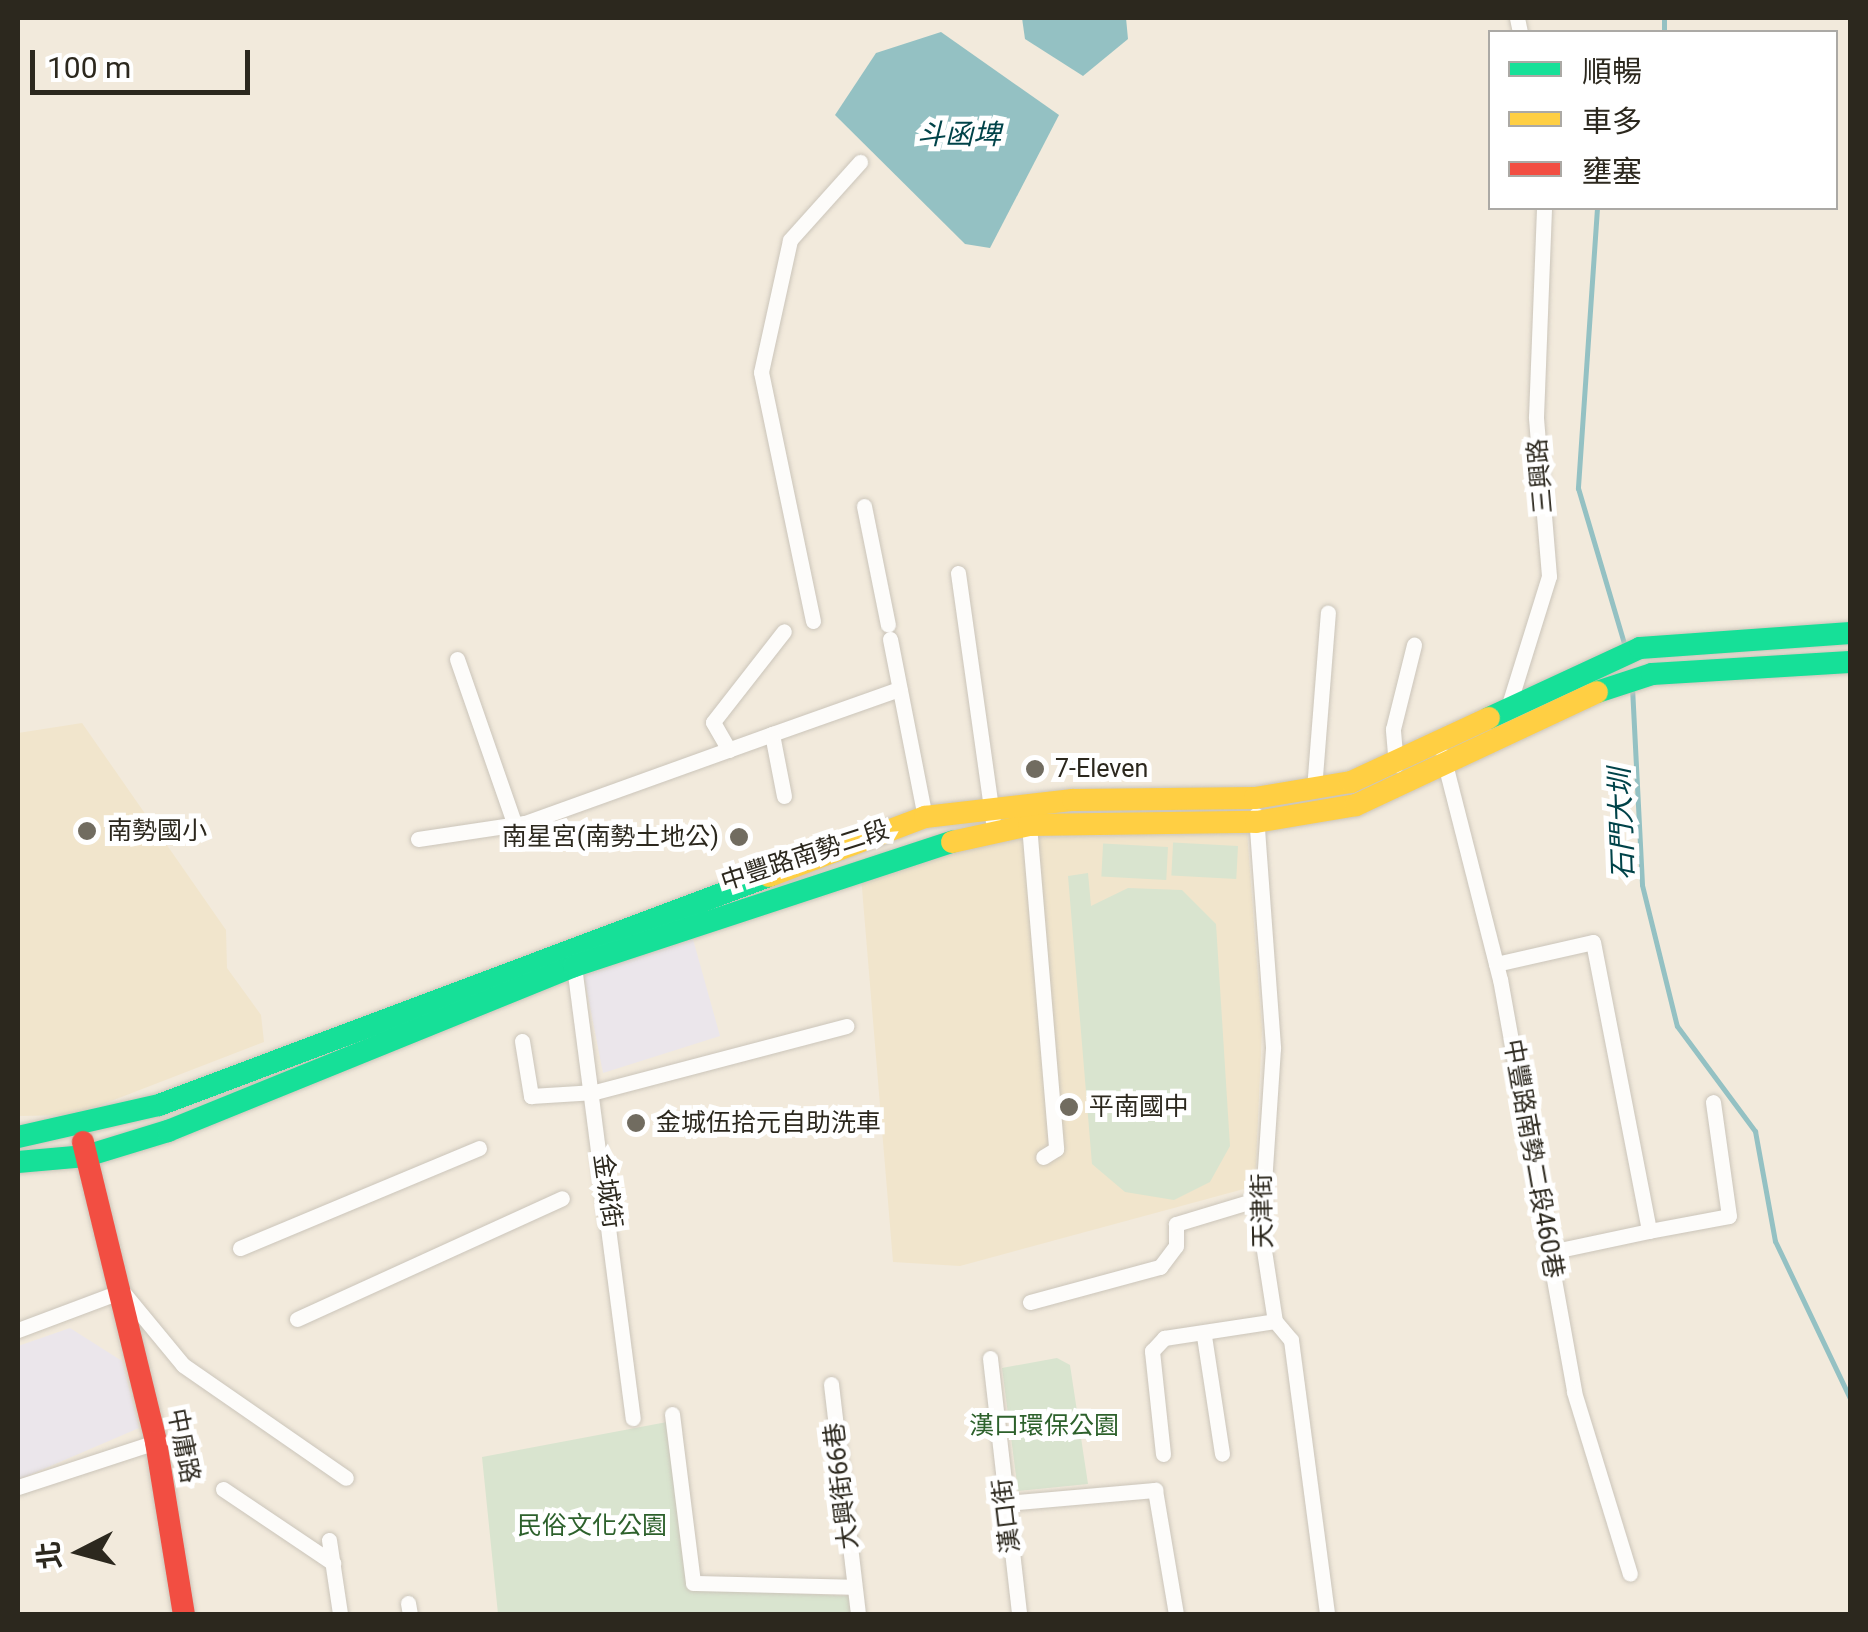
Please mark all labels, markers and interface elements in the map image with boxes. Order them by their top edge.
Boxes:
scale bar [35,30,255,92]
legend [1488,30,1838,210]
text: 100 m [47,50,131,85]
text: 順暢 [1582,54,1642,89]
text: 車多 [1582,104,1642,139]
water label: 斗函埤 [917,118,1001,152]
text: 壅塞 [1582,154,1642,189]
street label: 三興路 [1523,437,1559,515]
place label: 7-Eleven [1055,754,1148,784]
marker: 7-Eleven [1024,758,1046,780]
water label: 石門大圳 [1603,767,1641,881]
street label: 中豐路南勢二段 [717,815,893,897]
place label: 南勢國小 [107,816,207,846]
marker: 南勢國小 [76,820,98,842]
place label: 南星宮(南勢土地公) [502,822,719,852]
marker: 南星宮(南勢土地公) [728,826,750,848]
street label: 中豐路南勢二段460巷 [1497,1037,1569,1281]
place label: 平南國中 [1089,1092,1189,1122]
marker: 平南國中 [1058,1096,1080,1118]
place label: 金城伍拾元自助洗車 [656,1108,881,1138]
marker: 金城伍拾元自助洗車 [625,1112,647,1134]
street label: 金城街 [587,1152,627,1230]
street label: 天津街 [1247,1173,1279,1249]
street label: 中庸路 [161,1406,205,1486]
park label: 漢口環保公園 [969,1411,1119,1441]
street label: 大興街66巷 [819,1421,865,1551]
street label: 漢口街 [988,1477,1026,1555]
north arrow [30,1502,130,1602]
park label: 民俗文化公園 [517,1511,667,1541]
text: 北 [32,1540,68,1571]

